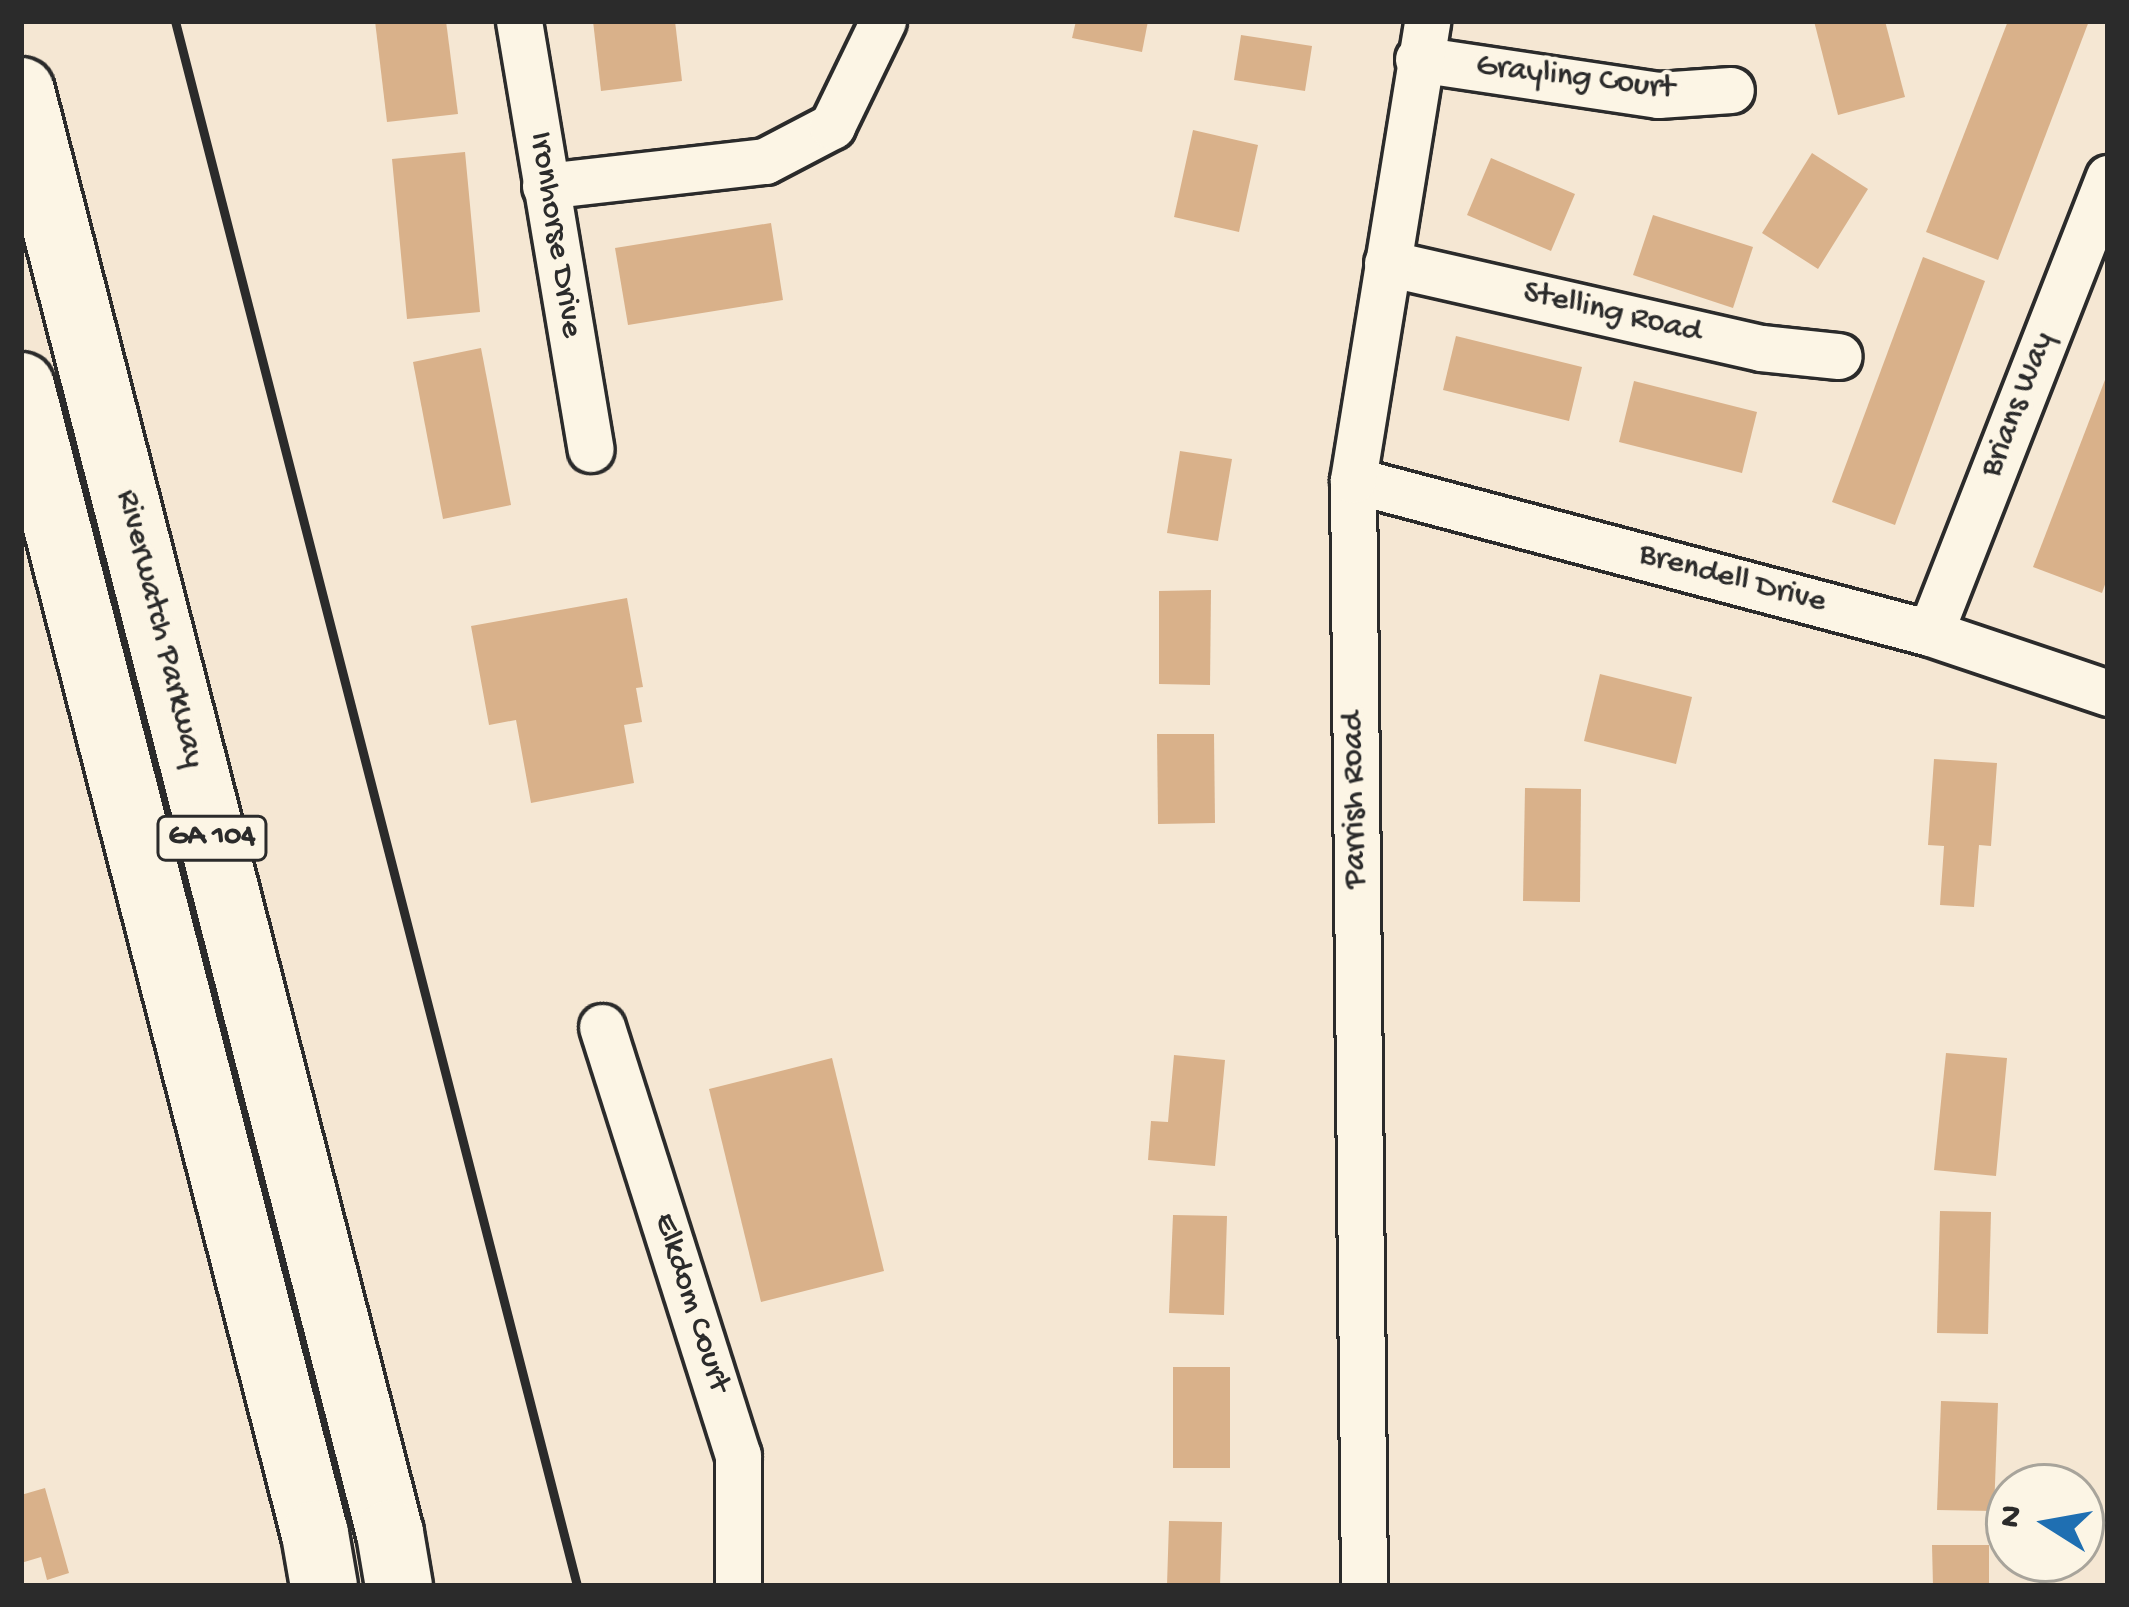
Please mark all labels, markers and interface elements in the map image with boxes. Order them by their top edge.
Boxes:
street label: Grayling Court [1474,47,1676,111]
street label: Ironhorse Drive [518,129,590,341]
street label: Stelling Road [1519,274,1705,354]
street label: Brians Way [1973,327,2065,483]
street label: Riverwatch Parkway [105,486,213,772]
street label: Brendell Drive [1634,536,1830,624]
street label: Parrish Road [1335,711,1377,889]
road number: GA 104 [155,814,269,862]
street label: Elkdom Court [642,1208,738,1398]
north arrow [1985,1463,2105,1583]
text: N [1992,1503,2033,1531]

